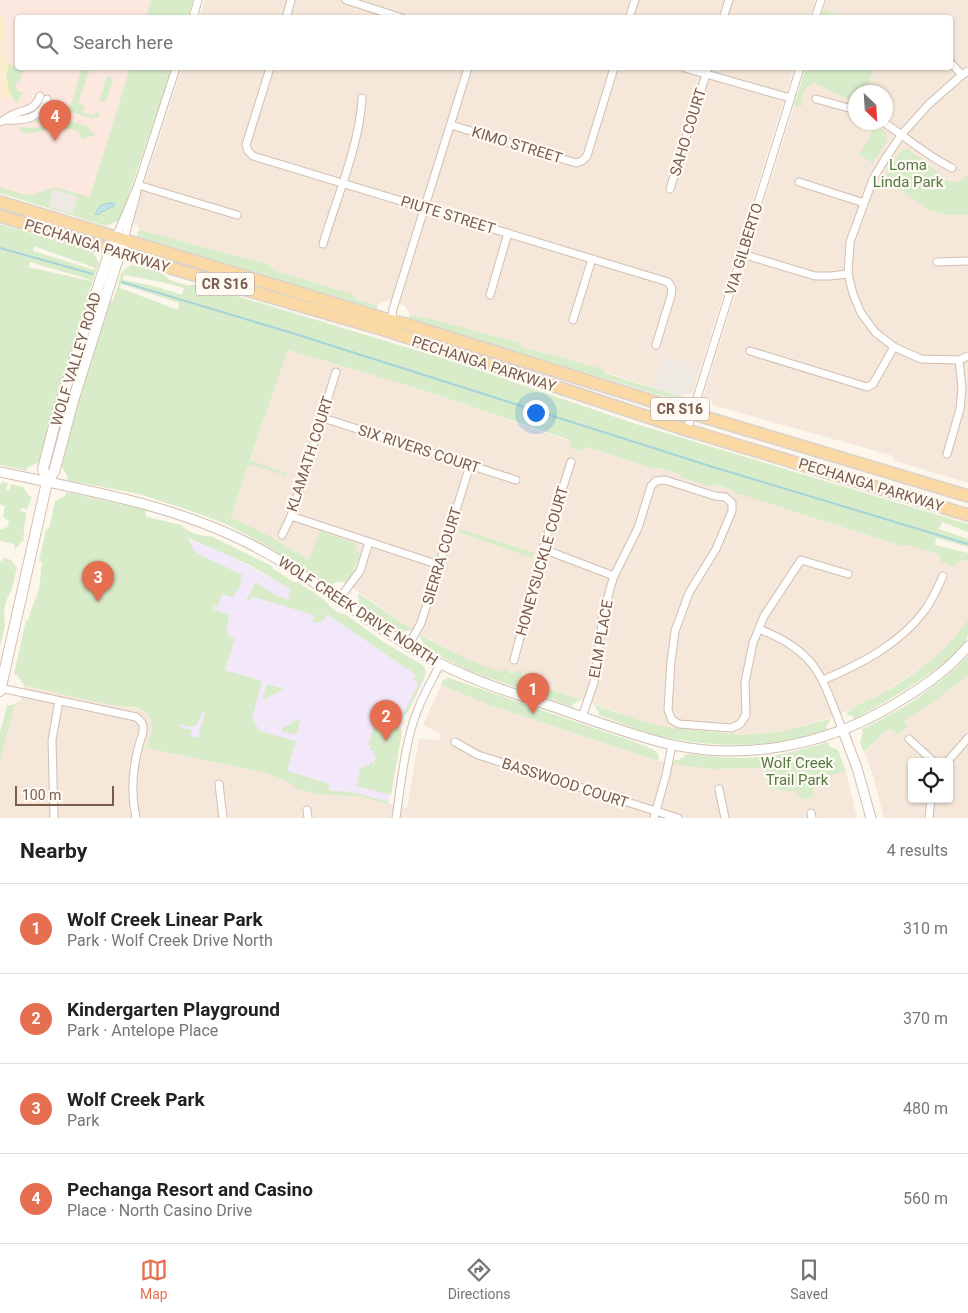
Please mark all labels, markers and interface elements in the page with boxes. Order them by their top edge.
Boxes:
search box [15,15,953,70]
icon: search [33,29,61,57]
text: Search here [73,31,173,54]
north arrow [848,85,893,130]
street label: SAHO COURT [666,86,710,178]
pin: 4 [39,100,71,141]
street label: KIMO STREET [469,123,565,167]
park label: Loma Linda Park [873,156,944,191]
street label: PIUTE STREET [399,192,497,238]
street label: VIA GILBERTO [721,201,767,297]
street label: PECHANGA PARKWAY [22,215,172,277]
road number: CR S16 [196,272,254,296]
street label: WOLF VALLEY ROAD [47,290,105,428]
street label: PECHANGA PARKWAY [410,332,558,396]
street label: KLAMATH COURT [283,394,337,514]
road number: CR S16 [651,398,709,420]
your location [523,400,549,426]
street label: SIX RIVERS COURT [356,421,482,477]
street label: PECHANGA PARKWAY [796,454,946,516]
street label: HONEYSUCKLE COURT [512,484,572,638]
street label: SIERRA COURT [419,505,465,607]
street label: WOLF CREEK DRIVE NORTH [275,552,441,670]
pin: 3 [82,561,114,602]
street label: ELM PLACE [585,598,617,680]
pin: 1 [517,673,549,714]
pin: 2 [370,700,402,741]
street label: BASSWOOD COURT [500,754,631,812]
park label: Wolf Creek Trail Park [761,754,834,789]
map controls [908,758,953,803]
button: locate [908,758,953,803]
scale bar [15,783,114,806]
text: 100 m [22,787,61,803]
text: Nearby [20,839,87,863]
text: 4 results [887,841,948,860]
text: Wolf Creek Linear Park [67,908,263,931]
text: 1 [31,919,41,938]
text: 310 m [903,919,948,938]
text: Park · Wolf Creek Drive North [67,931,273,950]
text: Kindergarten Playground [67,998,280,1021]
text: 2 [31,1009,41,1028]
text: 370 m [903,1009,948,1028]
text: Park · Antelope Place [67,1021,218,1040]
text: Wolf Creek Park [67,1088,205,1111]
text: 3 [31,1099,41,1118]
text: 480 m [903,1099,948,1118]
text: Park [67,1111,99,1130]
text: Pechanga Resort and Casino [67,1178,313,1201]
text: 4 [31,1189,41,1208]
text: 560 m [903,1189,948,1208]
text: Place · North Casino Drive [67,1201,252,1220]
tab: Map [140,1256,168,1302]
tab: Directions [448,1256,511,1302]
tab: Saved [790,1256,828,1302]

